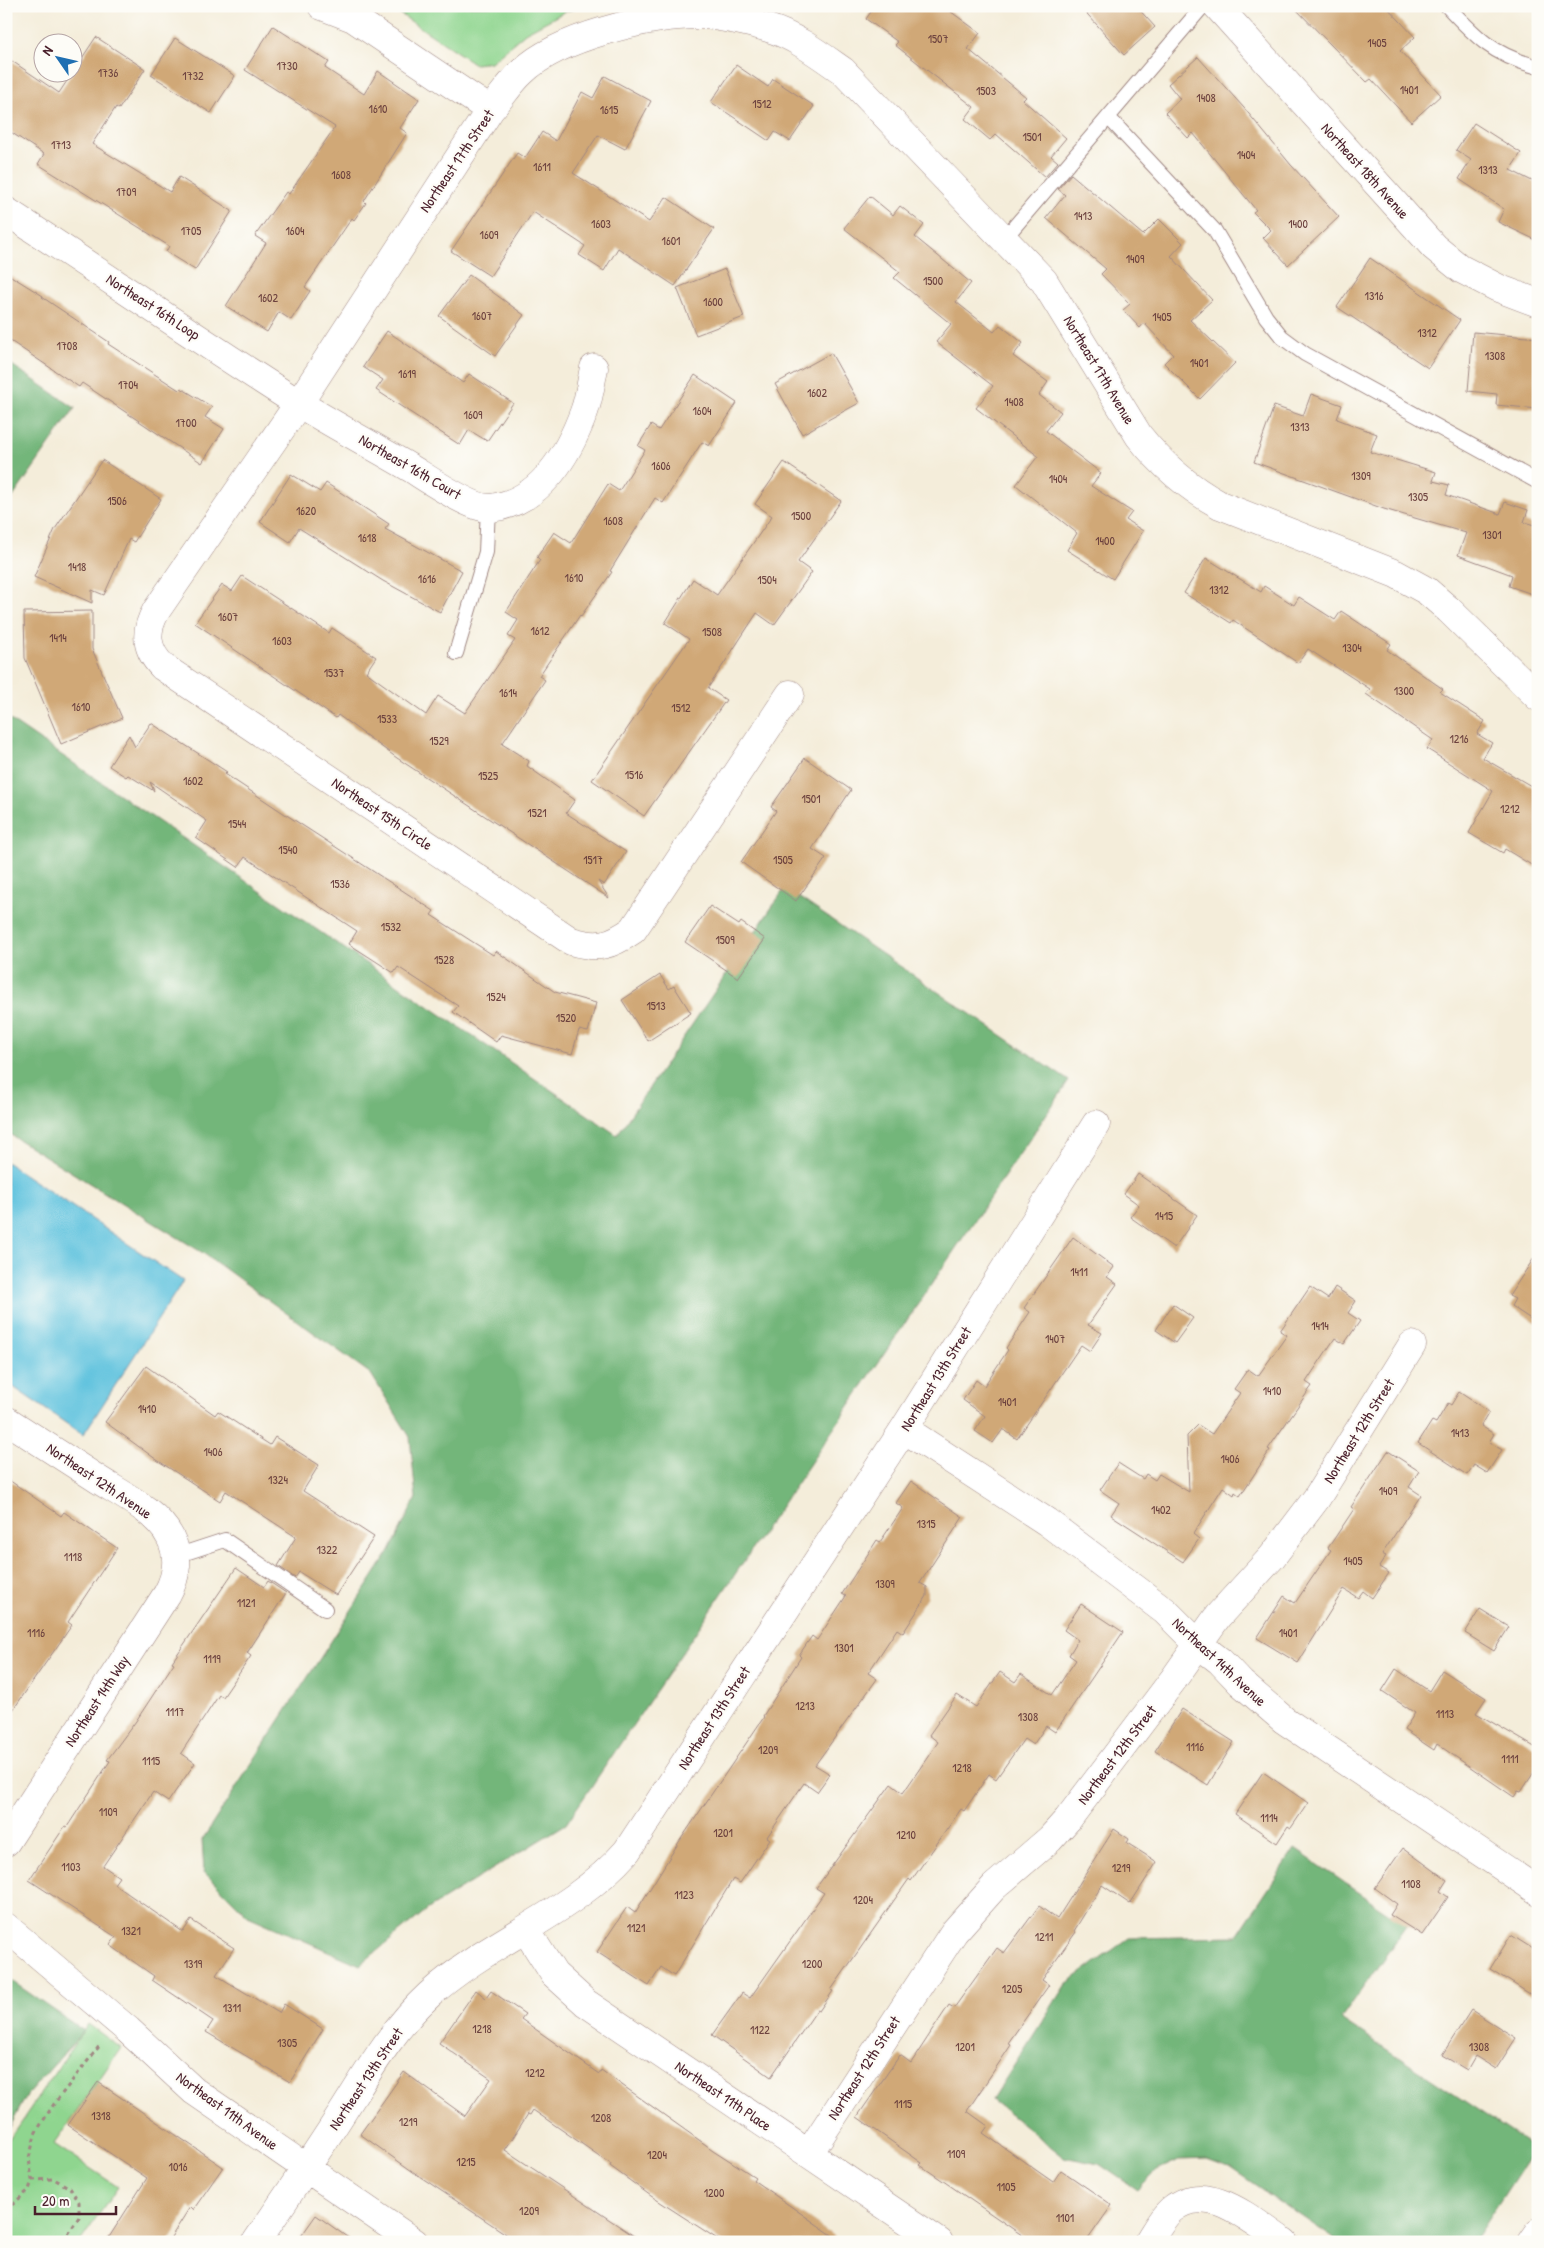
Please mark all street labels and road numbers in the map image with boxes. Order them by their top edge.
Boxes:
street label: Northeast 17th Street [414,104,499,216]
street label: Northeast 18th Avenue [1317,118,1414,223]
street label: Northeast 16th Loop [102,268,205,345]
street label: Northeast 17th Avenue [1059,311,1140,428]
street label: Northeast 16th Court [355,429,466,505]
street label: Northeast 15th Circle [328,772,437,855]
street label: Northeast 13th Street [895,1322,977,1435]
street label: Northeast 12th Street [1318,1374,1400,1487]
street label: Northeast 12th Avenue [42,1438,156,1524]
street label: Northeast 14th Avenue [1168,1613,1271,1711]
street label: Northeast 14th Way [59,1651,134,1750]
street label: Northeast 13th Street [672,1661,755,1774]
street label: Northeast 12th Street [1072,1700,1162,1809]
street label: Northeast 12th Street [822,2011,905,2124]
street label: Northeast 13th Street [323,2023,408,2134]
street label: Northeast 11th Place [671,2056,776,2136]
street label: Northeast 11th Avenue [172,2066,283,2155]

